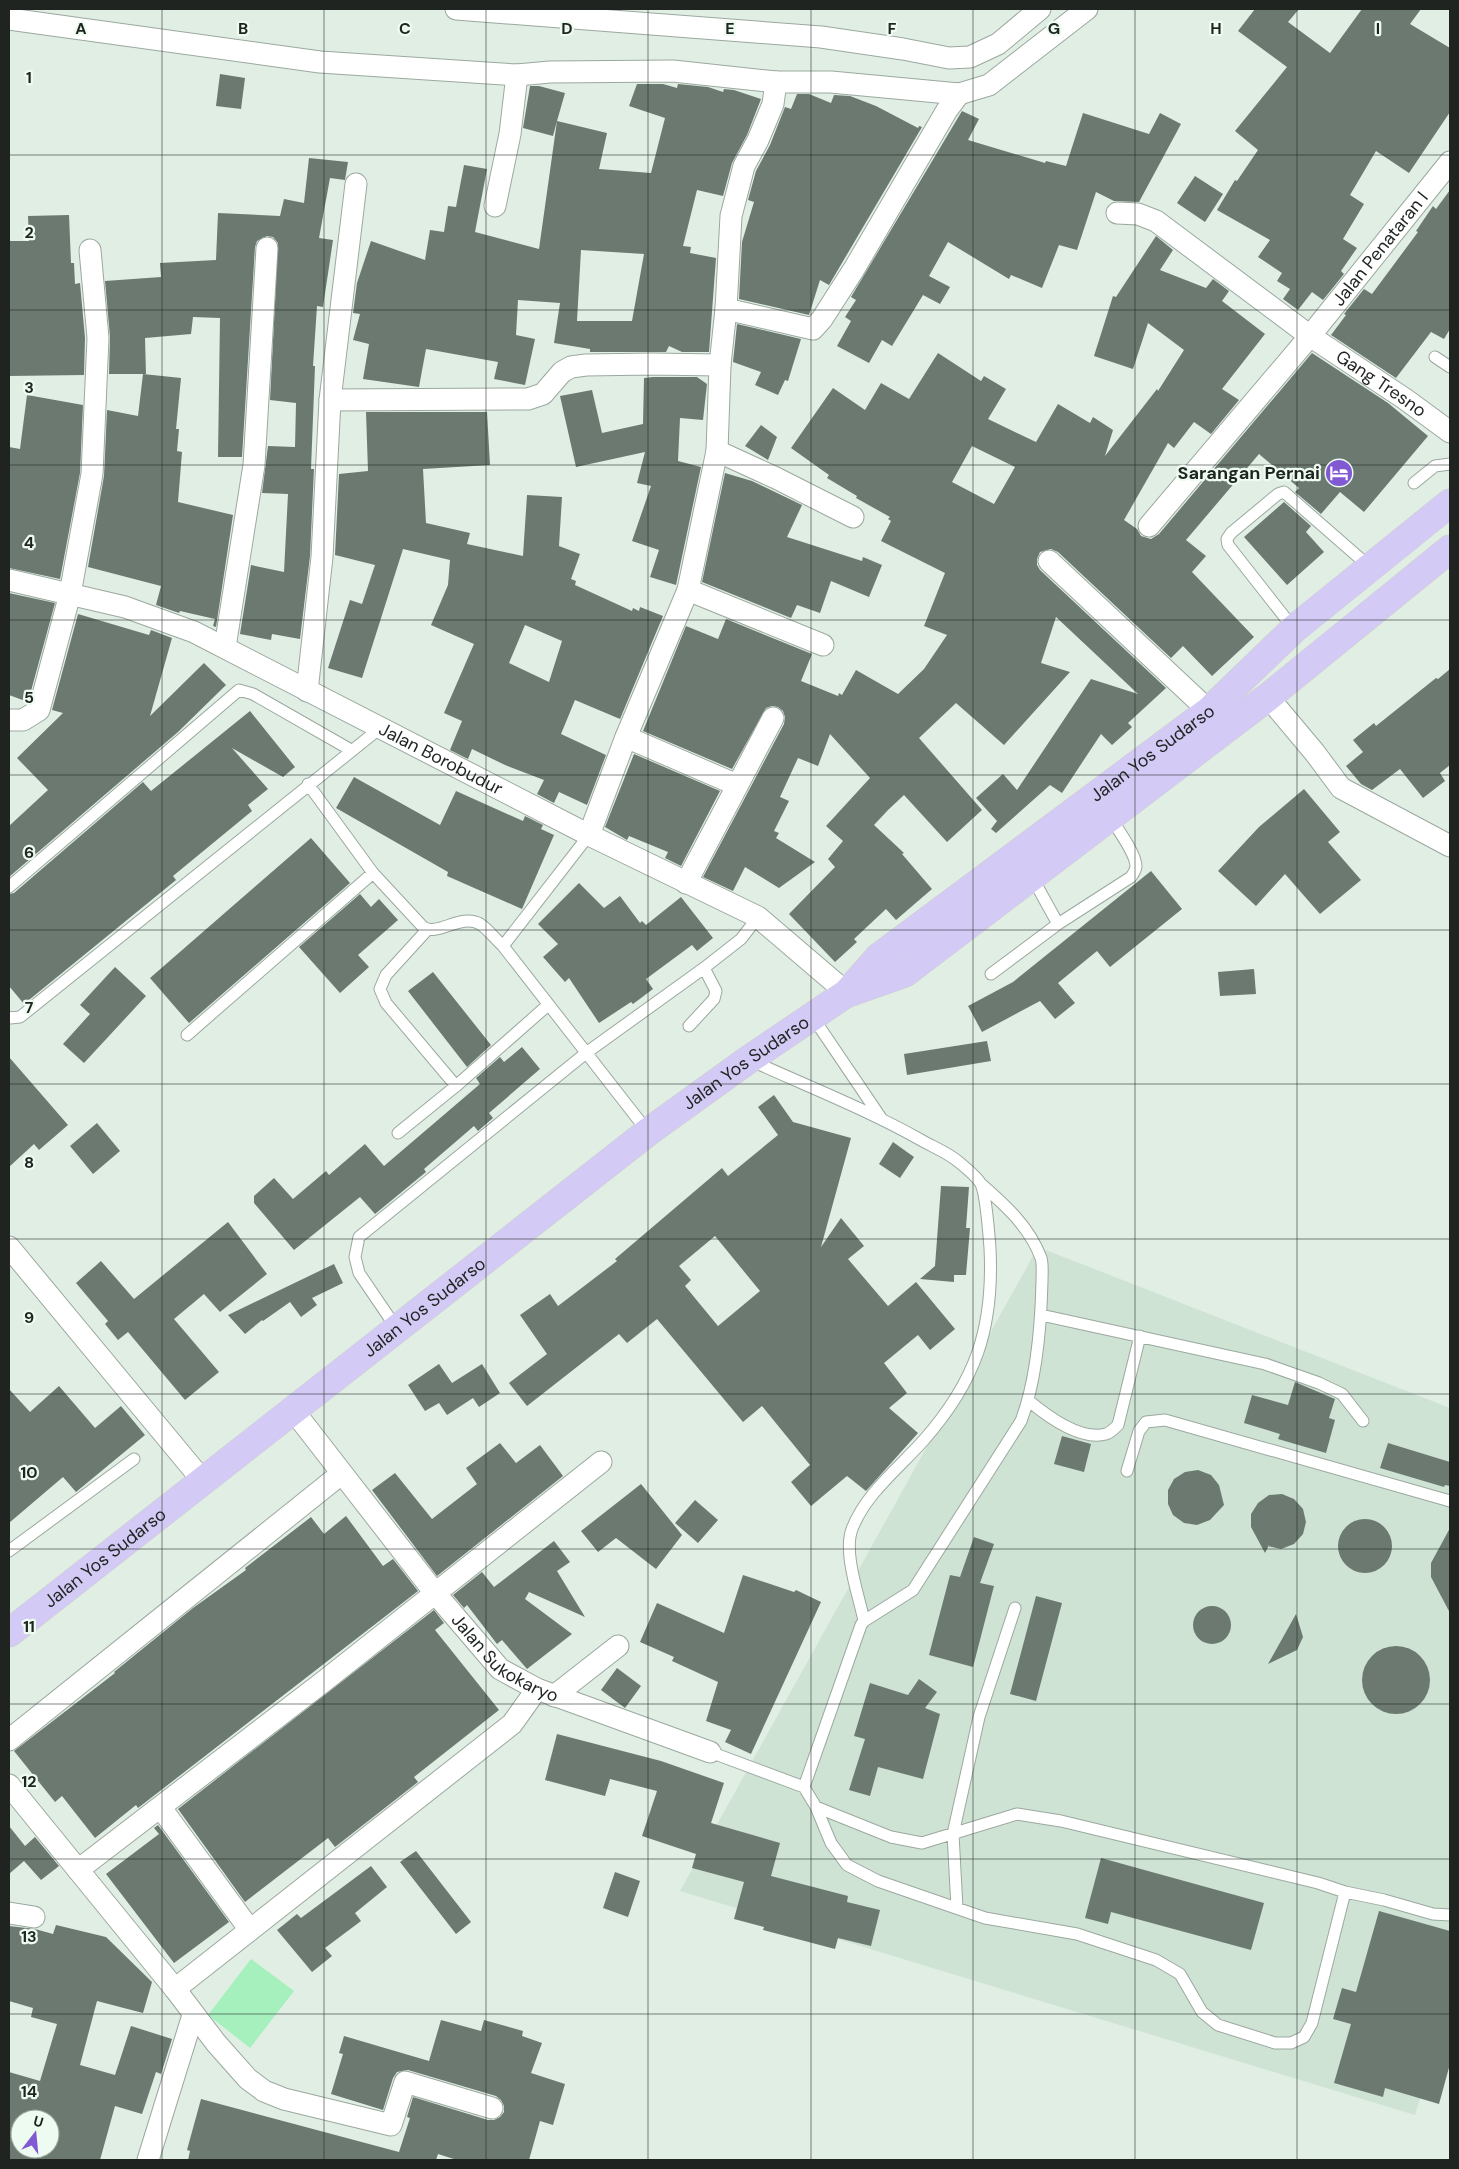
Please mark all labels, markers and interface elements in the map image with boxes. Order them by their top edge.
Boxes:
text: A [75,18,87,39]
text: B [238,18,248,39]
text: C [399,18,411,39]
text: D [561,18,573,39]
text: E [725,18,735,39]
text: F [888,18,897,39]
text: G [1048,18,1060,39]
text: H [1210,18,1222,39]
text: I [1376,18,1380,39]
text: 1 [26,67,32,88]
street label: Jalan Penataran I [1327,187,1434,311]
text: 2 [24,222,34,243]
street label: Gang Tresno [1331,344,1431,423]
text: 3 [24,377,34,398]
hotel icon: Sarangan Pernai [1324,458,1354,488]
place label: Sarangan Pernai [1178,461,1320,485]
text: 4 [24,532,34,553]
text: 5 [24,687,34,708]
street label: Jalan Yos Sudarso [1085,699,1220,807]
street label: Jalan Borobudur [375,717,507,801]
text: 6 [24,842,34,863]
text: 7 [25,997,34,1018]
street label: Jalan Yos Sudarso [678,1010,814,1115]
text: 8 [24,1152,34,1173]
street label: Jalan Yos Sudarso [358,1252,491,1363]
text: 9 [24,1307,34,1328]
text: 10 [20,1462,38,1483]
street label: Jalan Yos Sudarso [39,1502,171,1613]
street label: Jalan Sukokaryo [446,1609,562,1708]
text: 11 [23,1616,35,1637]
text: 12 [21,1771,37,1792]
text: 13 [21,1926,37,1947]
text: 14 [21,2081,37,2102]
north arrow [10,2109,60,2159]
text: U [31,2112,46,2131]

